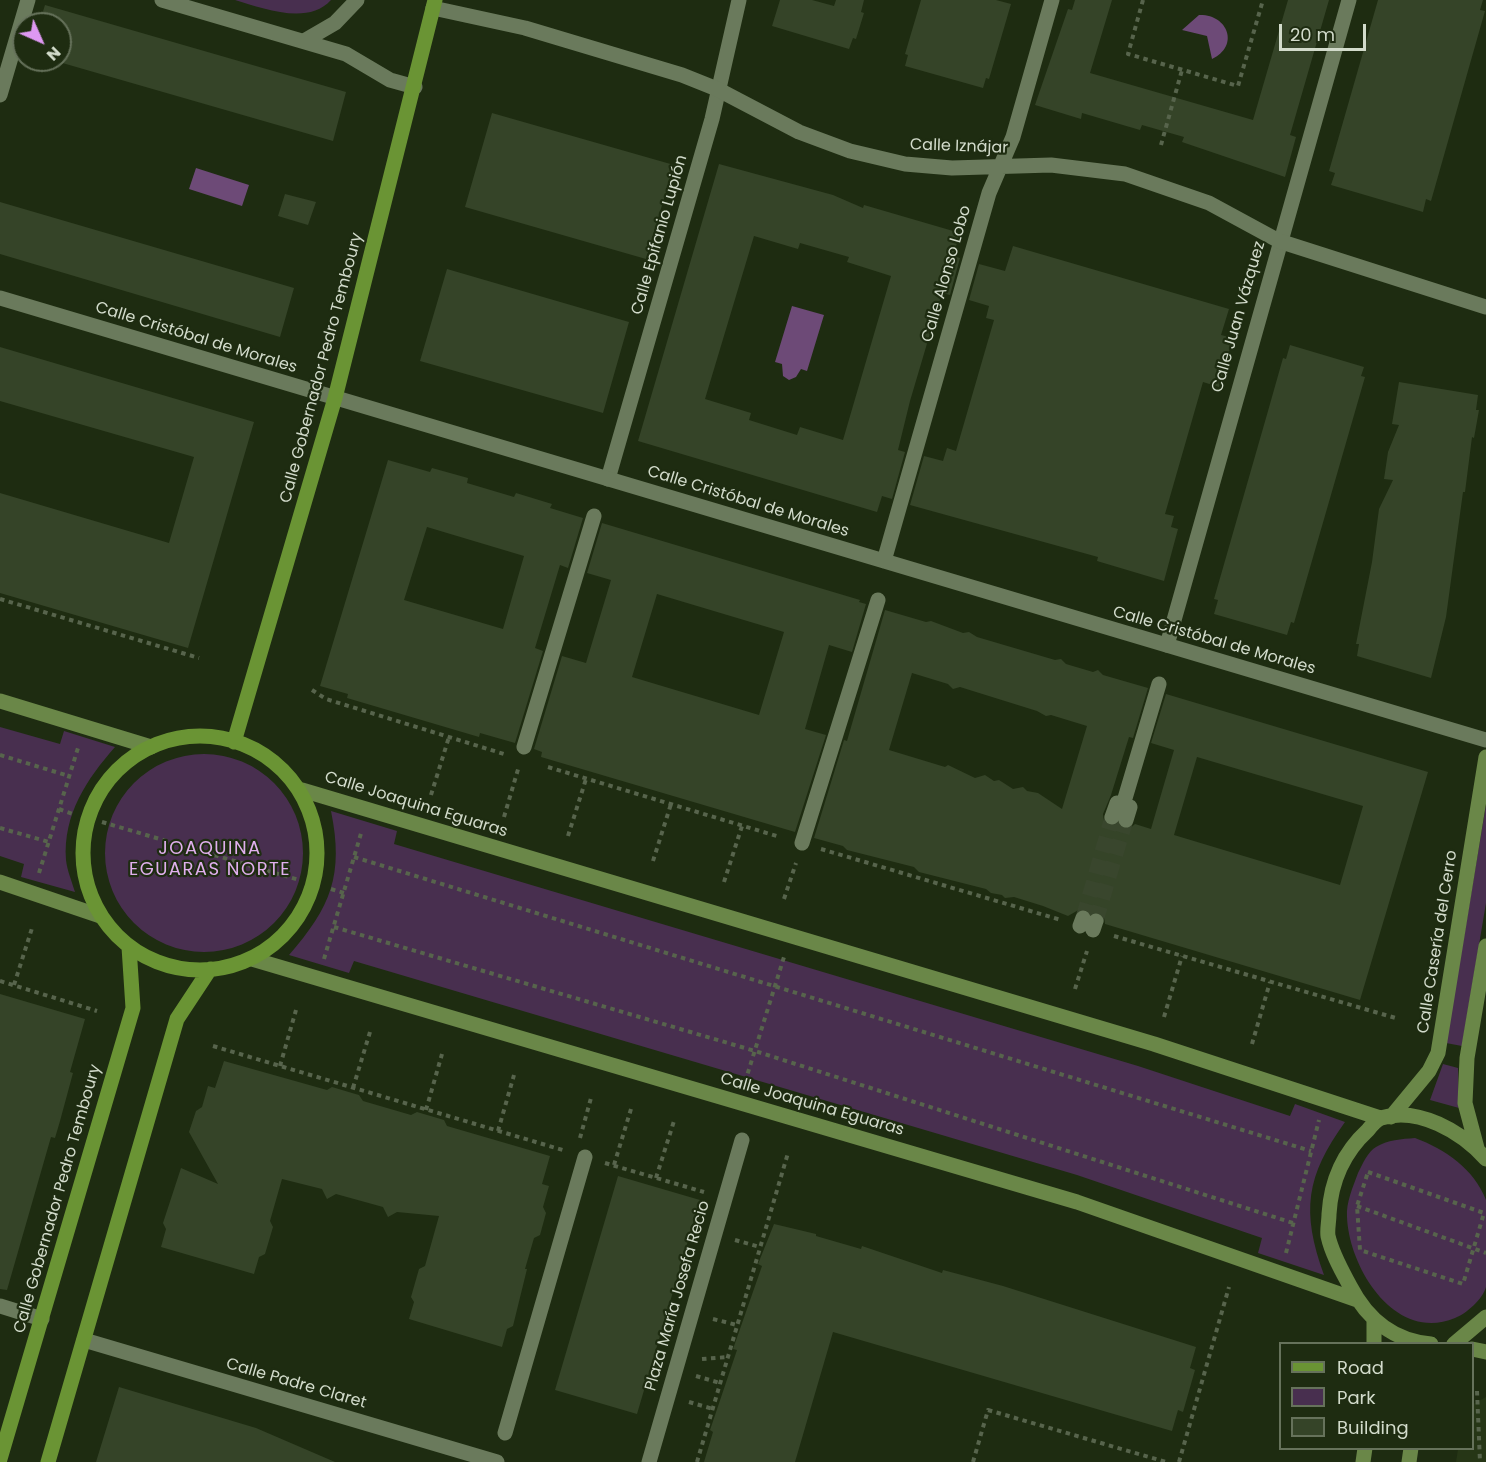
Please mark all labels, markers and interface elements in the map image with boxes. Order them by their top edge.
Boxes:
north arrow [12,12,72,72]
scale bar [1282,12,1369,50]
text: 20 m [1290,22,1335,47]
text: N [41,41,66,66]
street label: Calle Iznájar [910,136,1008,158]
street label: Calle Epifanio Lupión [628,153,692,317]
street label: Calle Alonso Lobo [918,203,976,345]
street label: Calle Gobernador Pedro Temboury [277,231,367,505]
street label: Calle Juan Vázquez [1208,239,1270,395]
street label: Calle Cristóbal de Morales [93,298,299,378]
street label: Calle Cristóbal de Morales [645,462,851,542]
street label: Calle Cristóbal de Morales [1111,603,1317,679]
street label: Calle Joaquina Eguaras [322,768,510,842]
district label: JOAQUINA EGUARAS NORTE [129,838,291,880]
street label: Calle Casería del Cerro [1414,849,1462,1035]
street label: Calle Gobernador Pedro Temboury [10,1062,106,1336]
street label: Calle Joaquina Eguaras [718,1070,906,1140]
street label: Plaza María Josefa Recio [642,1199,714,1393]
legend [1279,1342,1474,1450]
street label: Calle Padre Claret [224,1355,368,1413]
text: Road [1337,1355,1384,1380]
text: Park [1337,1385,1376,1410]
text: Building [1337,1415,1409,1440]

